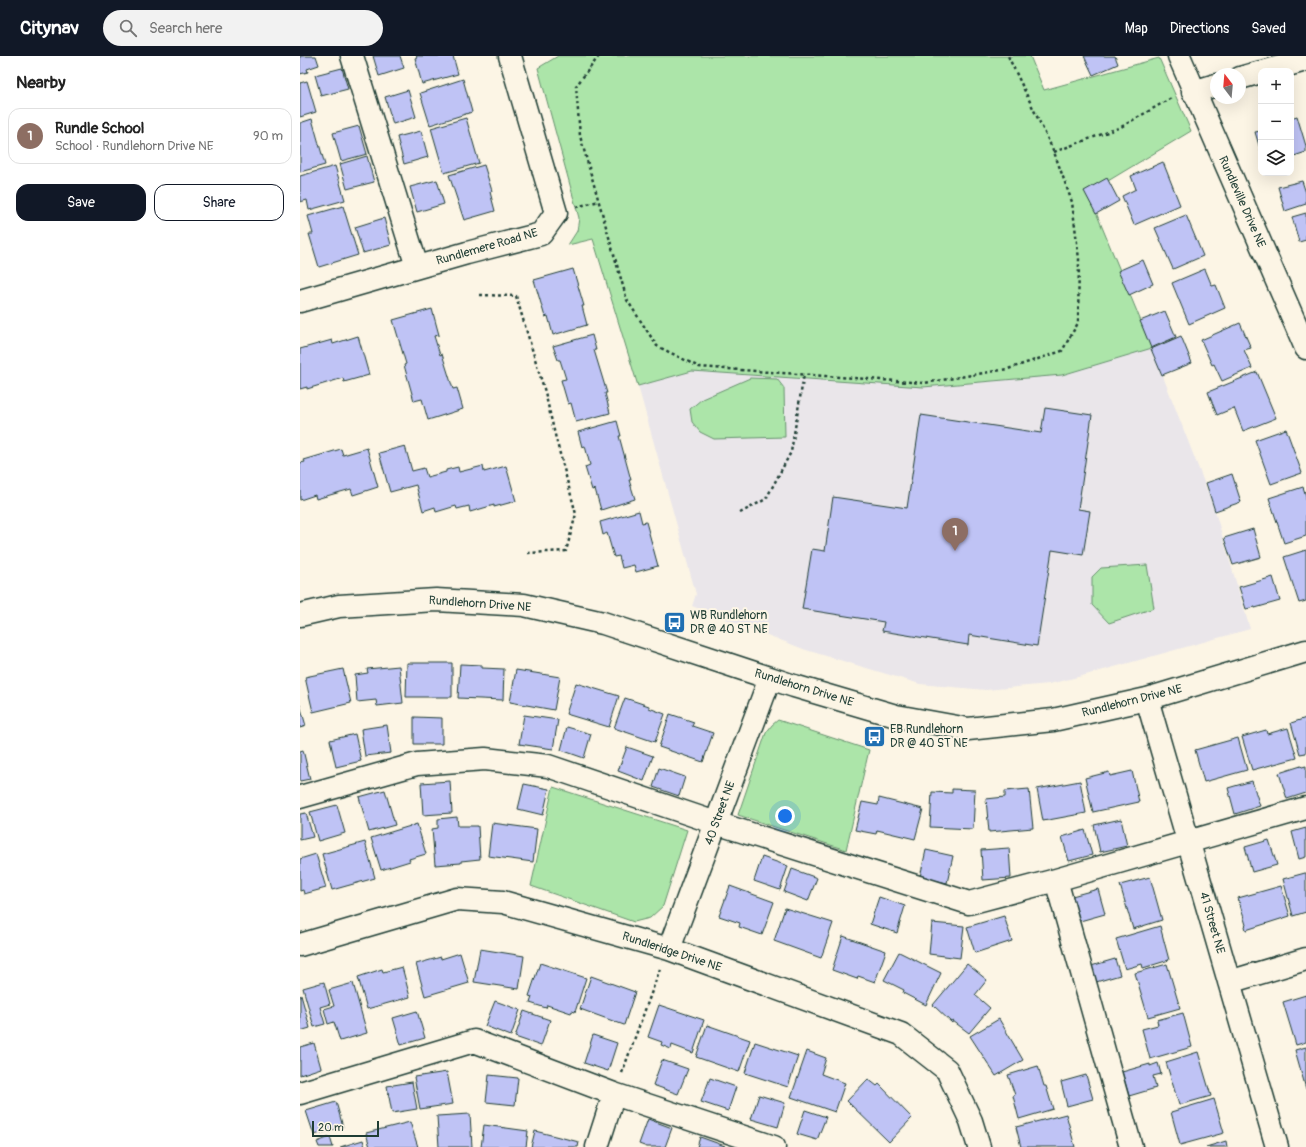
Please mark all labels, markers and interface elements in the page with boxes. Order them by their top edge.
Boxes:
search box [103,10,383,46]
text: Citynav [20,16,79,40]
icon: search [117,17,139,39]
text: Search here [149,19,222,38]
text: Map [1125,20,1148,37]
text: Directions [1170,20,1229,37]
text: Saved [1251,20,1286,37]
north arrow [1210,68,1246,104]
map controls [1258,68,1294,176]
button: + [1258,68,1294,104]
text: Nearby [16,72,65,93]
button: − [1258,104,1294,140]
text: Rundle School [55,119,144,138]
text: 1 [27,128,33,144]
text: 90 m [253,128,283,144]
text: School · Rundlehorn Drive NE [55,138,214,154]
button: layers [1258,140,1294,176]
street label: Rundleville Drive NE [1215,154,1269,250]
button: Save [16,184,146,221]
button: Share [154,184,284,221]
street label: Rundlemere Road NE [434,225,540,269]
pin: 1 [942,518,968,551]
street label: Rundlehorn Drive NE [428,593,532,615]
place label: WB Rundlehorn DR @ 40 ST NE [690,608,768,637]
bus stop icon: WB Rundlehorn DR @ 40 ST NE [662,609,688,635]
street label: Rundlehorn Drive NE [753,666,855,710]
street label: Rundlehorn Drive NE [1080,681,1184,721]
place label: EB Rundlehorn DR @ 40 ST NE [890,722,968,751]
bus stop icon: EB Rundlehorn DR @ 40 ST NE [861,723,887,749]
street label: 40 Street NE [701,779,739,847]
your location [775,806,795,826]
street label: 41 Street NE [1196,890,1228,956]
street label: Rundleridge Drive NE [620,929,724,975]
scale bar [312,1119,379,1138]
text: 20 m [318,1121,344,1134]

